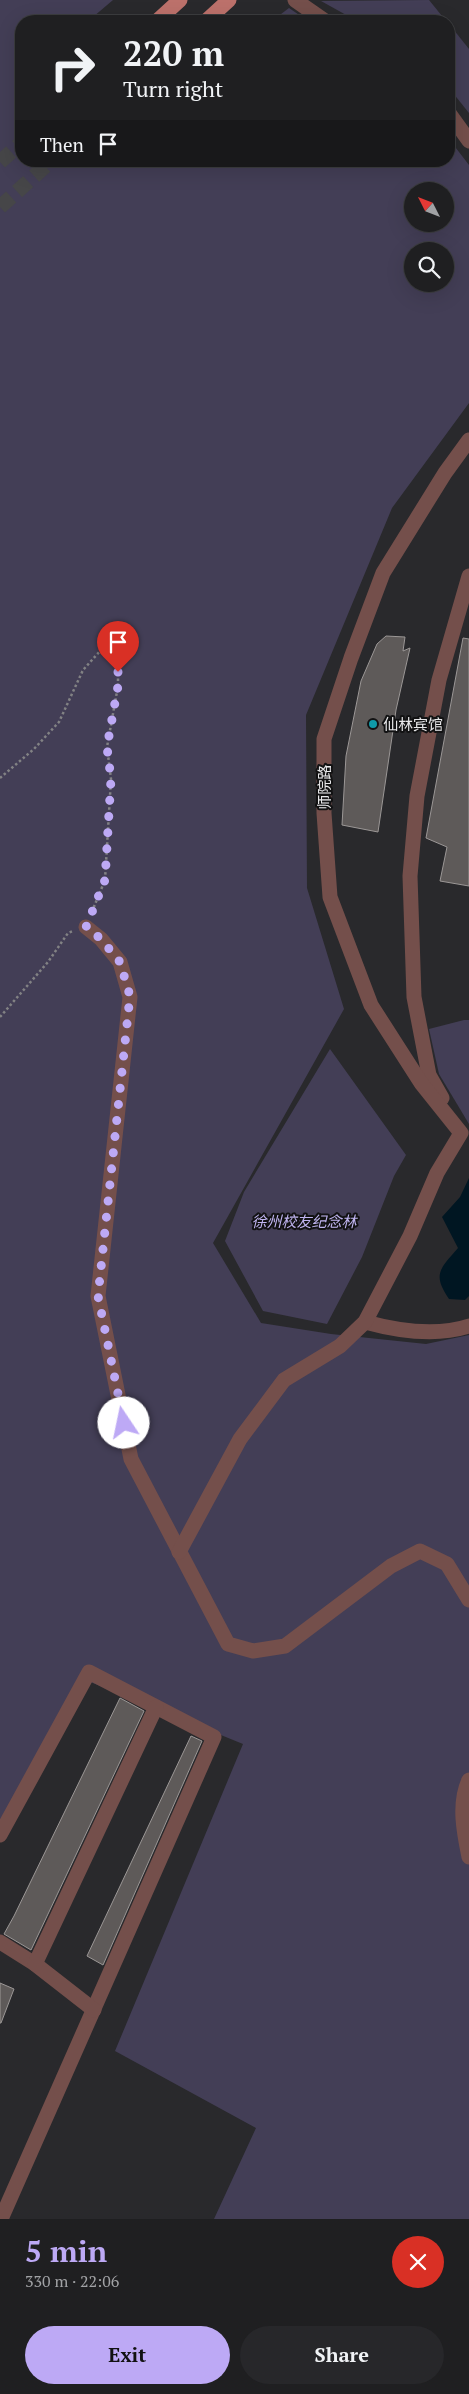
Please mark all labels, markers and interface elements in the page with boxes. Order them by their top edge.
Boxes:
text: 220 m [123,30,224,76]
icon: right [40,35,105,100]
text: Turn right [123,74,223,103]
icon: arrive [94,130,122,158]
text: Then [40,132,84,157]
north arrow [404,182,454,232]
map controls [404,182,454,292]
button: search [404,242,454,292]
pin [97,621,139,672]
icon: arrive [104,628,132,656]
place label: 仙林宾馆 [383,714,443,734]
marker: 仙林宾馆 [367,718,379,730]
street label: 师院路 [314,764,334,810]
park label: 徐州校友纪念林 [251,1211,358,1231]
position arrow [97,1396,149,1448]
text: 5 min [25,2231,107,2271]
button: close [392,2236,444,2288]
text: 330 m · 22:06 [25,2270,119,2292]
button: Exit [25,2326,230,2384]
button: Share [240,2326,444,2384]

